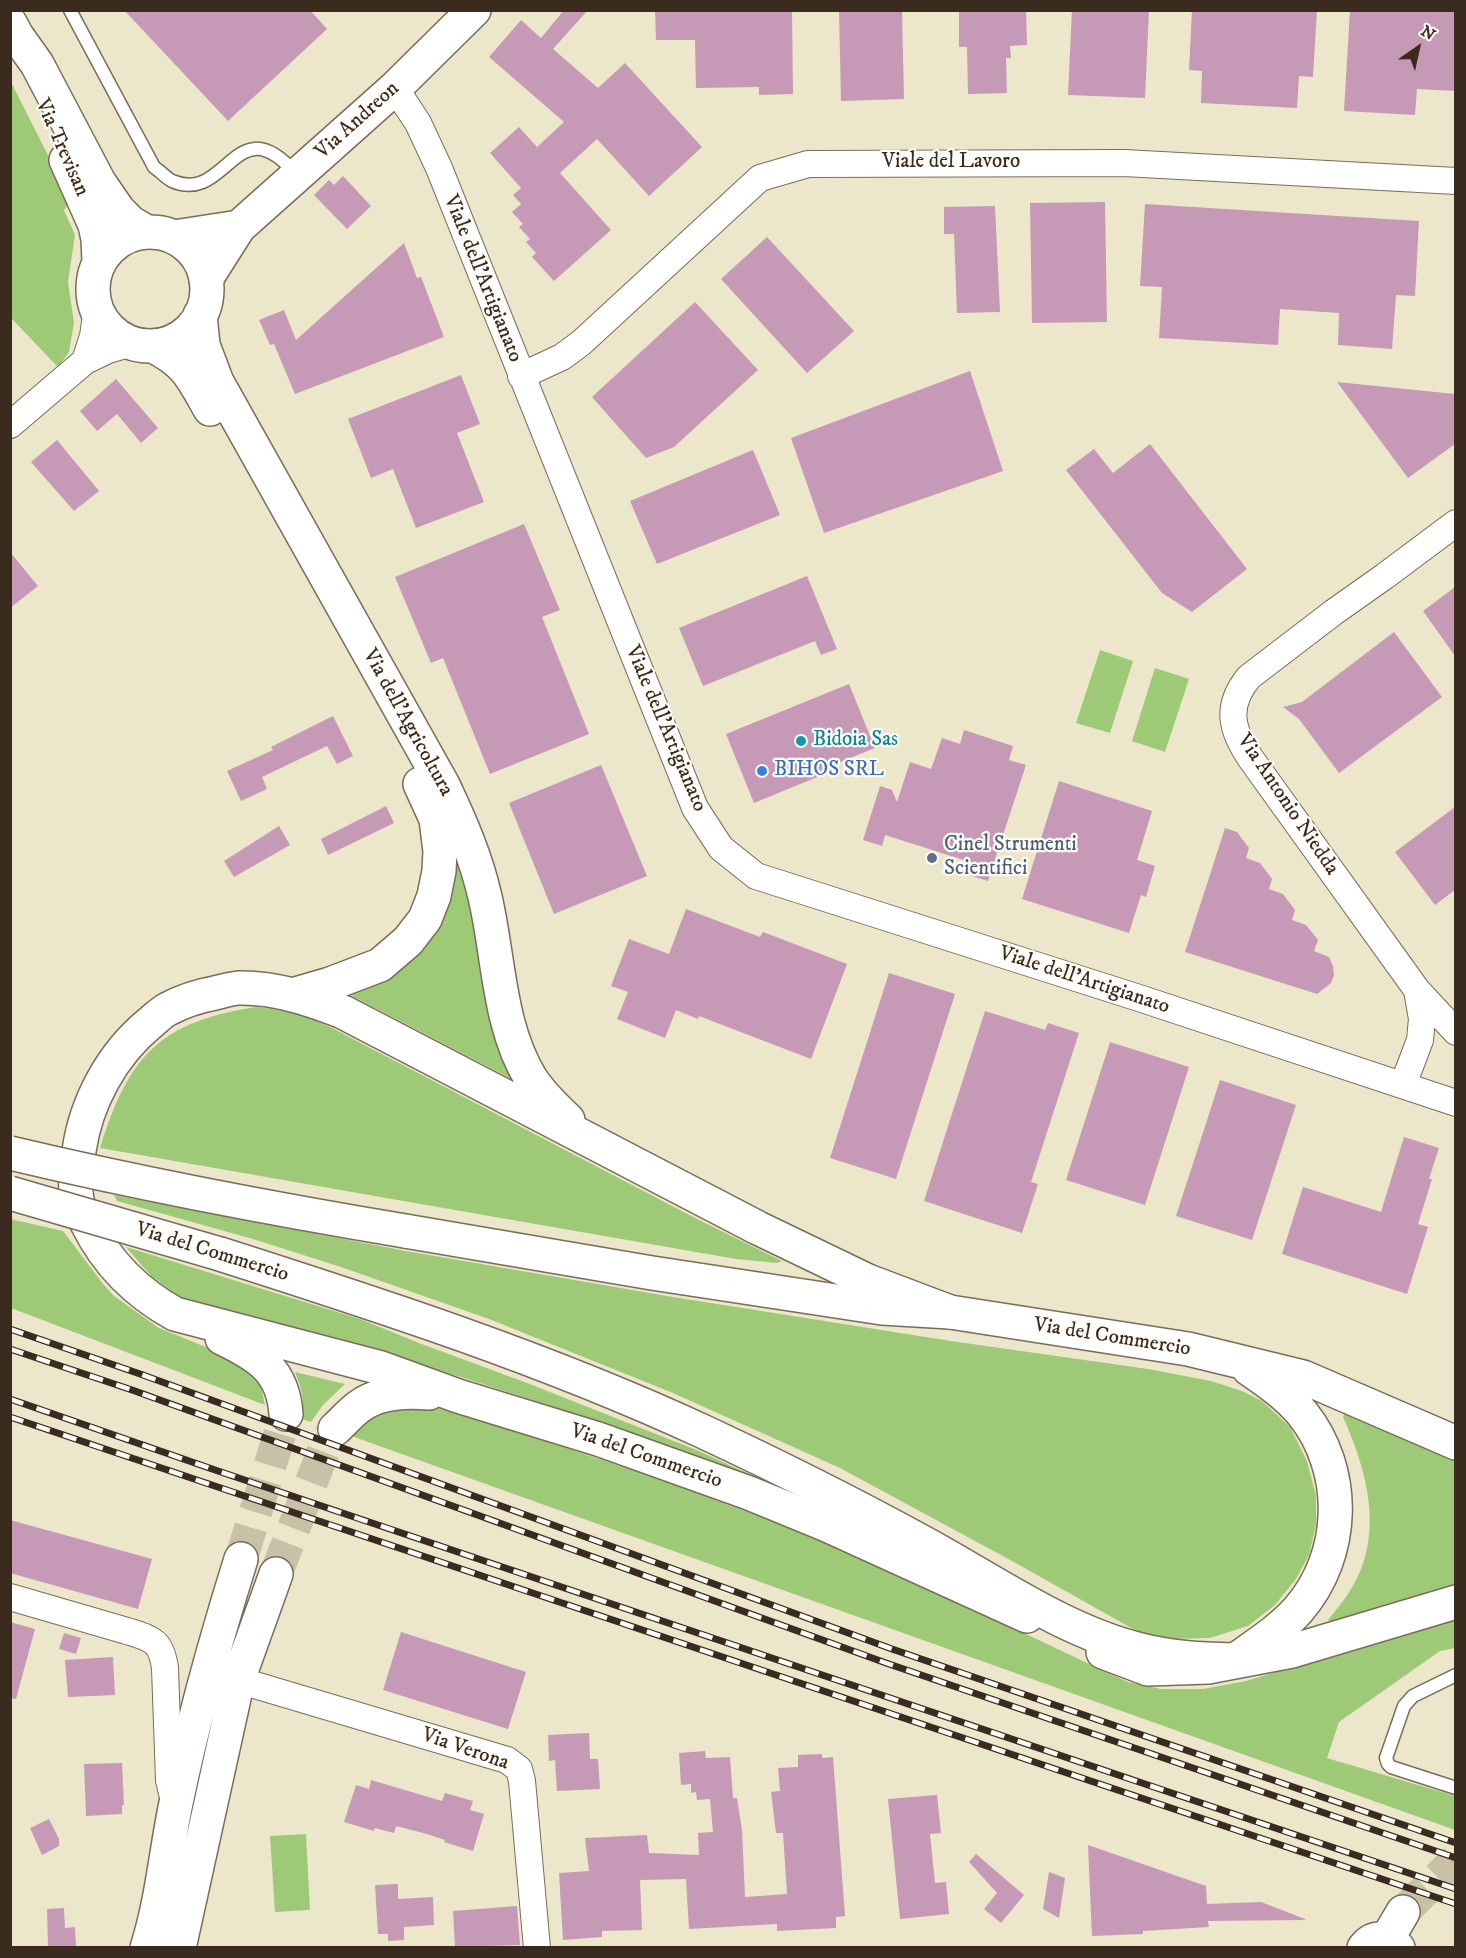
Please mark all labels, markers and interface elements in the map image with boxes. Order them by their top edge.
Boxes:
north arrow [1388,18,1448,78]
text: N [1417,21,1439,45]
street label: Via Andreon [311,77,405,165]
street label: Via Trevisan [28,95,94,201]
street label: Viale del Lavoro [882,150,1020,176]
street label: Viale dell'Artigianato [437,192,527,366]
street label: Viale dell'Artigianato [619,642,711,816]
street label: Via dell'Agricoltura [356,645,458,801]
place label: Bidoia Sas [813,728,898,754]
street label: Via Antonio Niedda [1230,730,1344,880]
marker: Bidoia Sas [794,734,808,748]
place label: BIHOS SRL [774,758,884,784]
marker: BIHOS SRL [755,764,769,778]
place label: Cinel Strumenti Scientifici [944,833,1077,883]
marker: Cinel Strumenti Scientifici [925,851,939,865]
street label: Viale dell'Artigianato [995,942,1173,1020]
street label: Via del Commercio [132,1218,292,1288]
street label: Via del Commercio [1032,1313,1192,1363]
street label: Via del Commercio [567,1419,725,1495]
street label: Via Verona [418,1723,512,1777]

